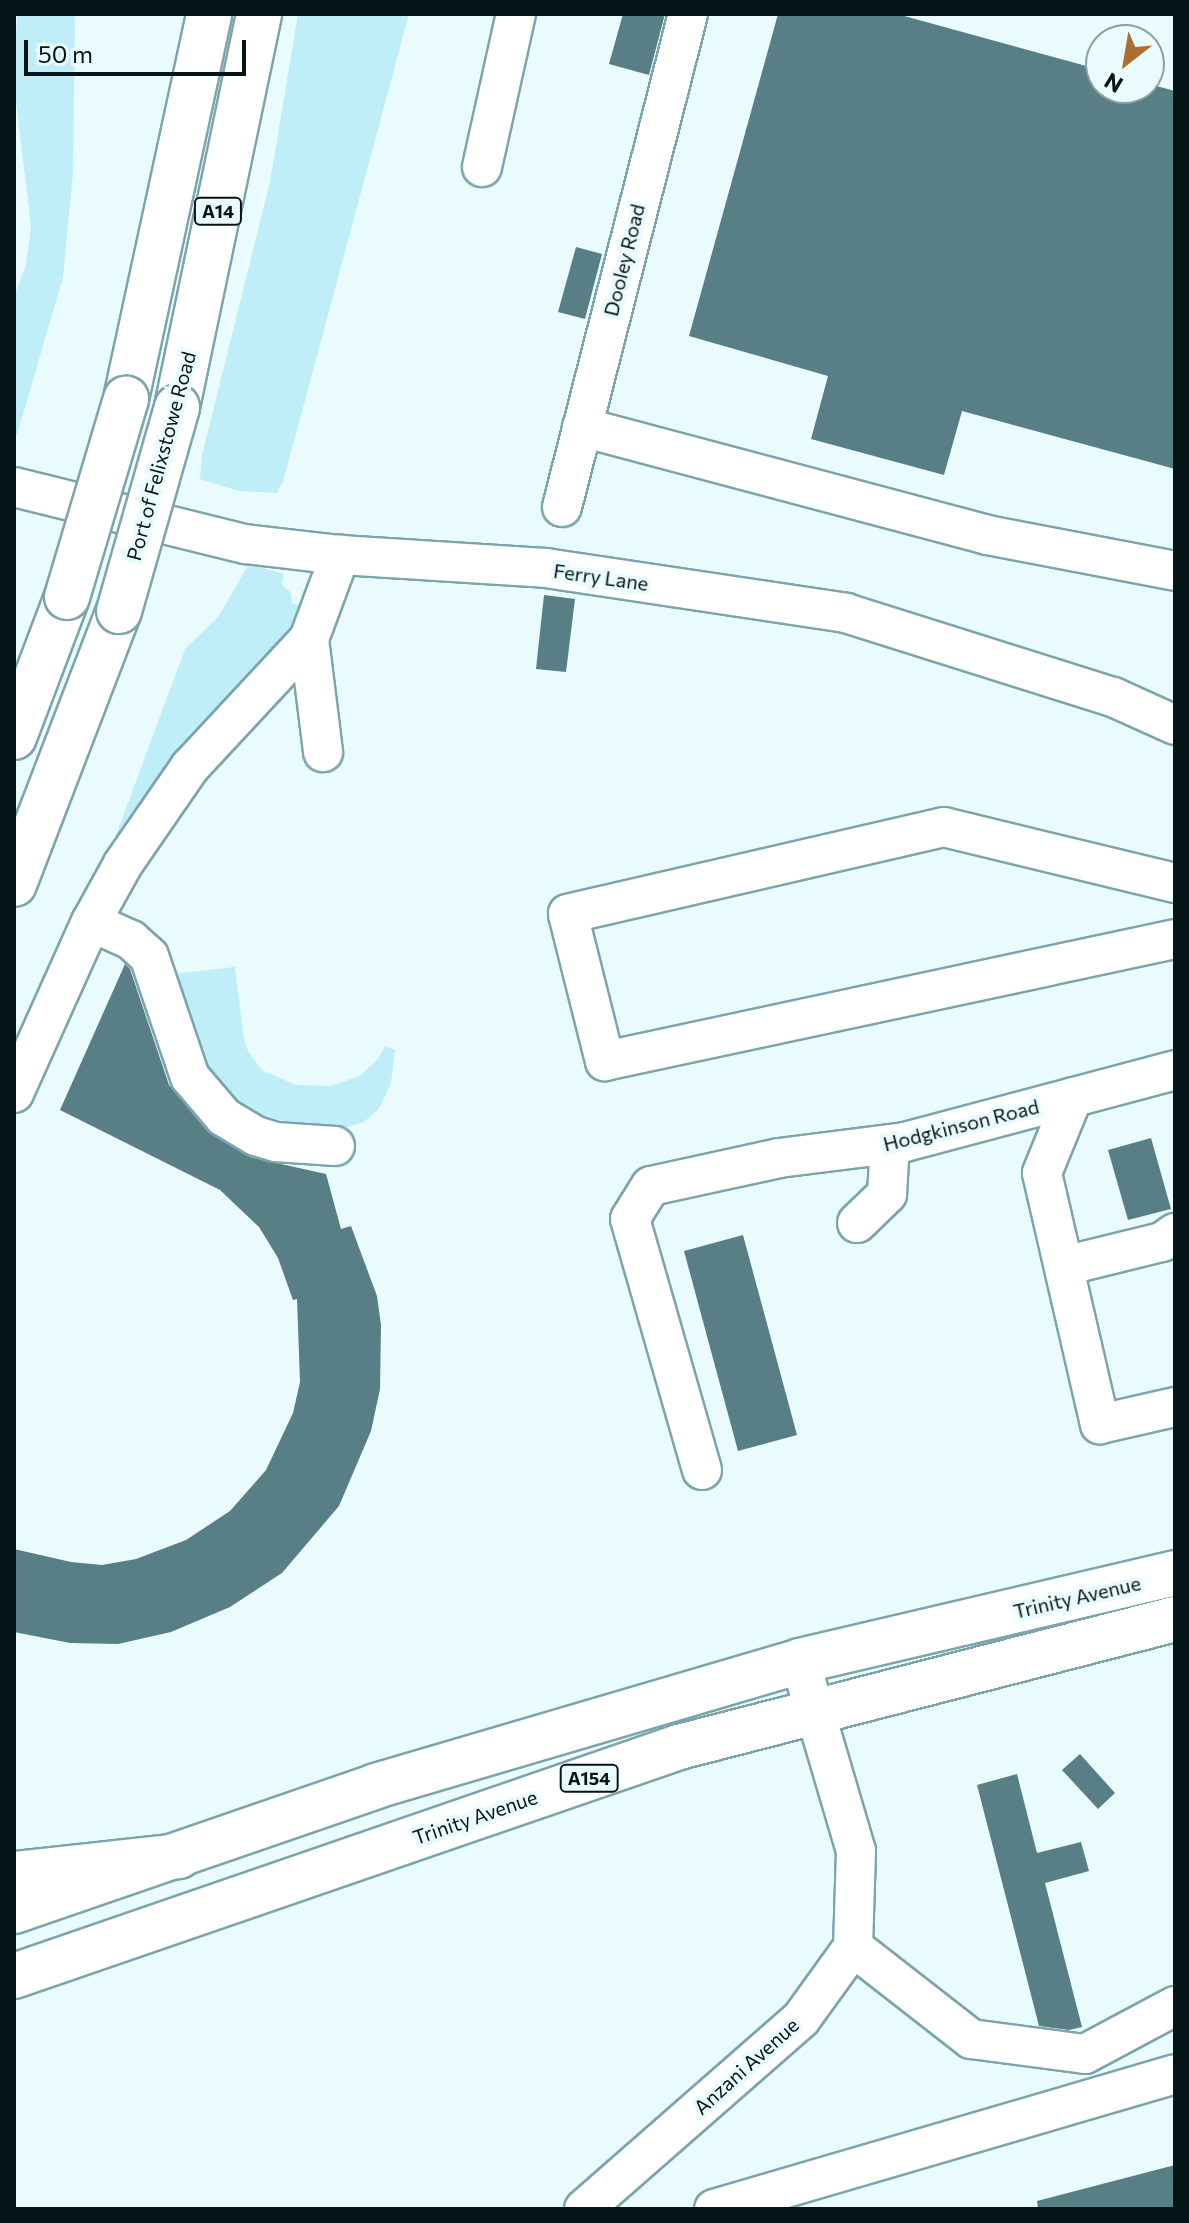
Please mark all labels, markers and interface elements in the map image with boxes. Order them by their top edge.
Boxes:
scale bar [28,24,250,74]
north arrow [1085,24,1165,104]
text: 50 m [38,39,93,68]
text: N [1099,67,1127,99]
road number: A14 [192,197,244,225]
street label: Dooley Road [598,201,650,319]
street label: Port of Felixstowe Road [122,349,200,563]
street label: Ferry Lane [552,558,650,596]
street label: Hodgkinson Road [881,1094,1041,1156]
street label: Trinity Avenue [1011,1571,1143,1623]
road number: A154 [559,1764,619,1792]
street label: Trinity Avenue [410,1785,540,1849]
street label: Anzani Avenue [689,2013,803,2119]

